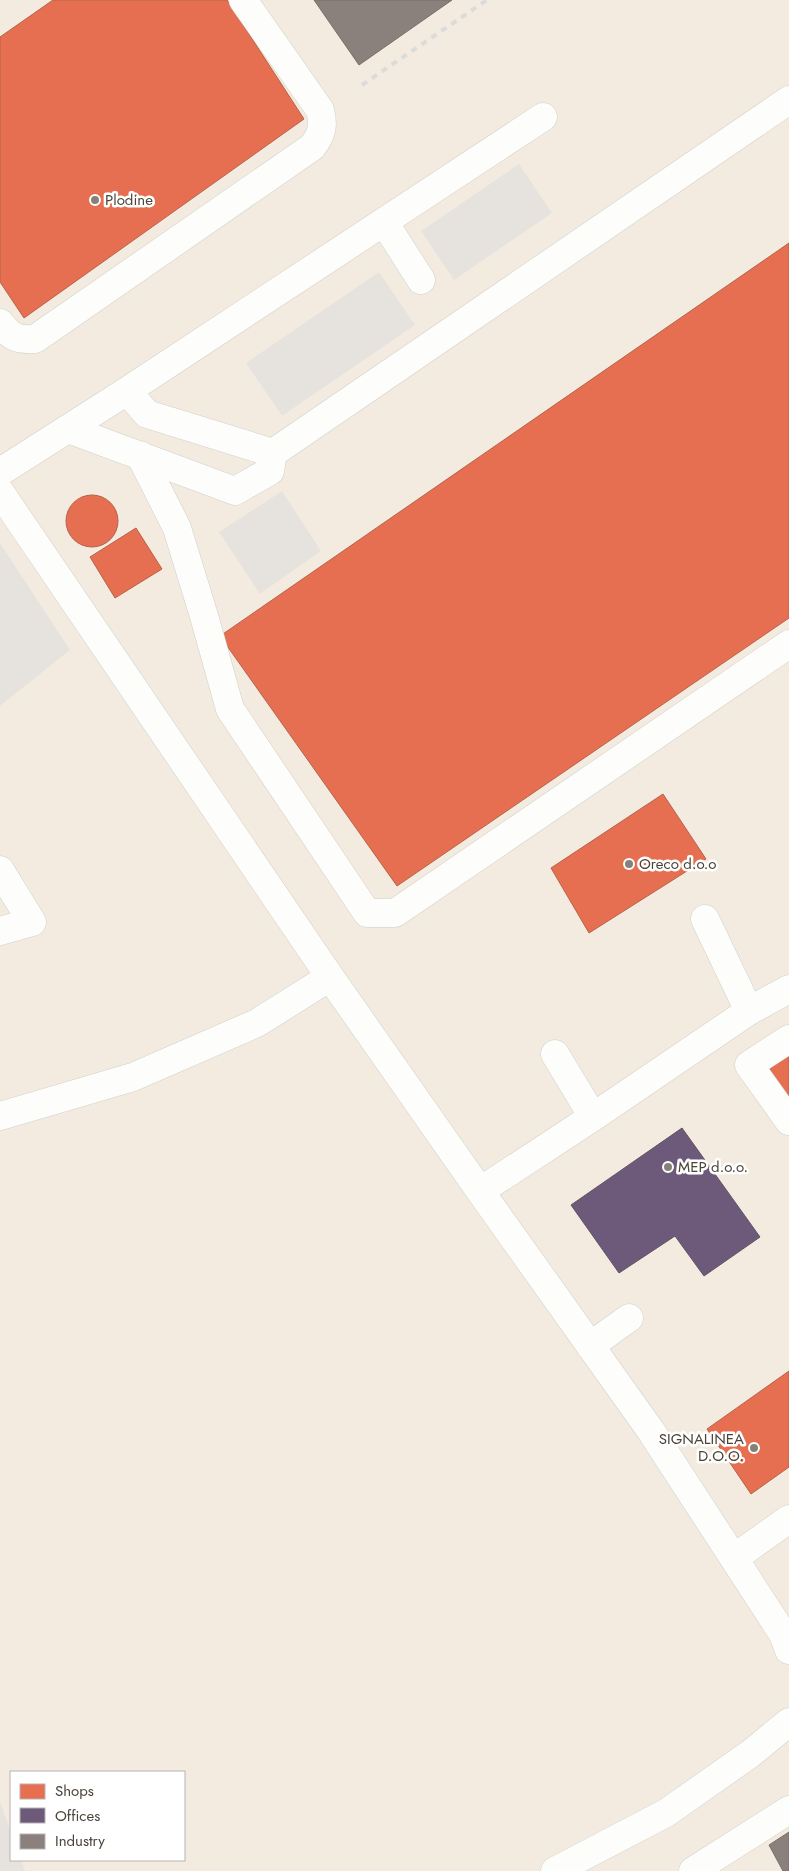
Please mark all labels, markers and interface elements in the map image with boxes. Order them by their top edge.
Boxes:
place label: Plodine [105,189,153,211]
marker: Plodine [89,194,101,206]
place label: Oreco d.o.o [639,853,717,875]
marker: Oreco d.o.o [623,858,635,870]
place label: MEP d.o.o. [678,1156,748,1178]
marker: MEP d.o.o. [662,1161,674,1173]
place label: SIGNALINEA D.O.O. [659,1428,744,1467]
marker: SIGNALINEA D.O.O. [748,1442,760,1454]
legend [10,1771,185,1861]
text: Shops [55,1780,94,1802]
text: Offices [55,1805,100,1827]
text: Industry [55,1830,105,1852]

